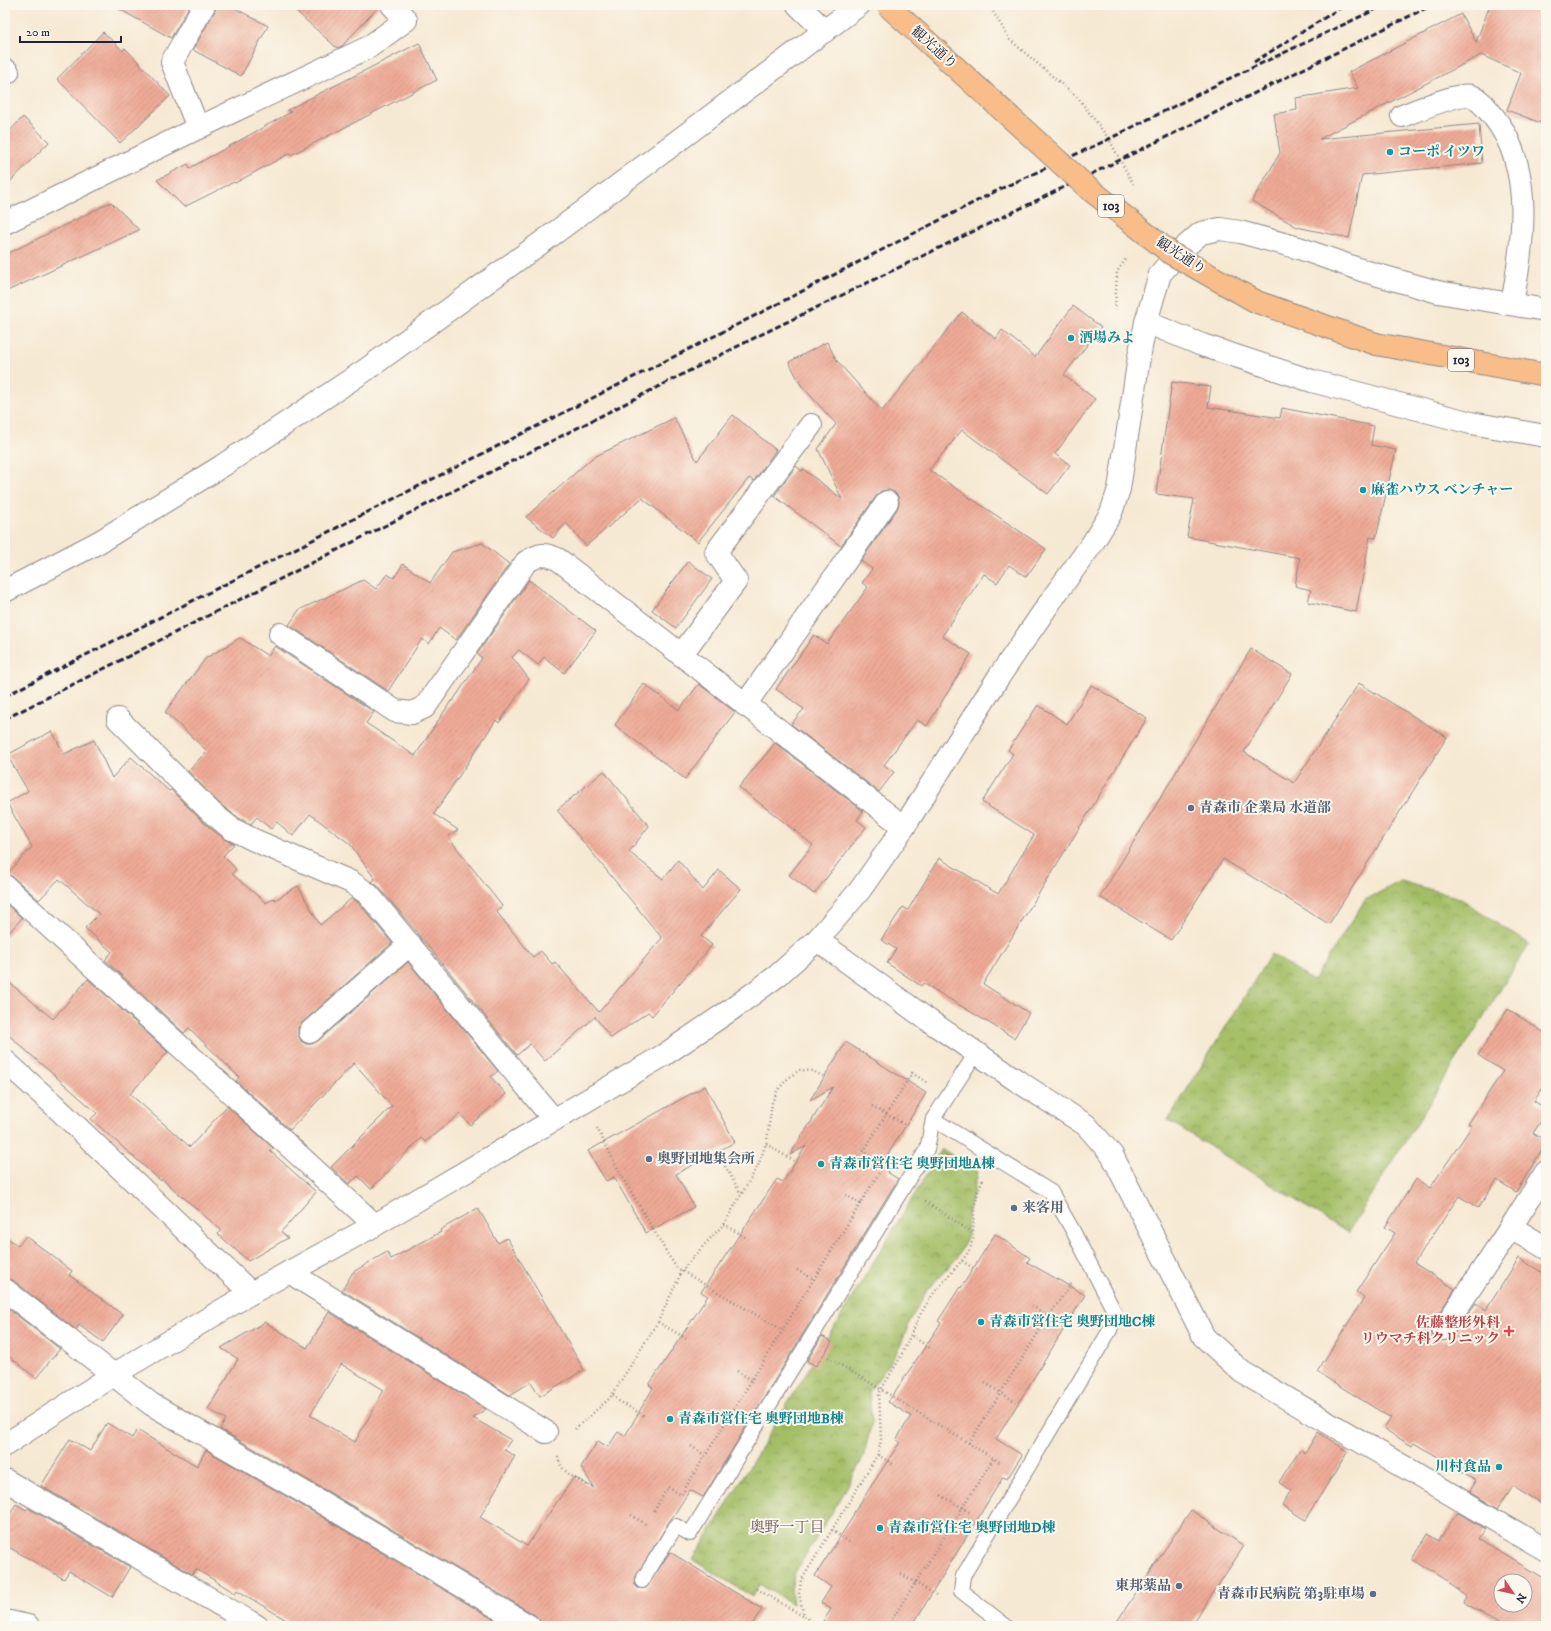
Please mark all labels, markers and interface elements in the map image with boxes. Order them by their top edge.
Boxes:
scale bar [20,18,121,44]
street label: 観光通り [907,23,961,73]
text: 20 m [26,25,50,40]
place label: コーポ イツワ [1398,143,1485,161]
marker: コーポ イツワ [1385,147,1395,157]
road number: 103 [1098,195,1124,217]
street label: 観光通り [1153,233,1209,279]
place label: 酒場みよ [1079,329,1135,347]
marker: 酒場みよ [1066,333,1076,343]
road number: 103 [1448,349,1474,371]
place label: 麻雀ハウス ベンチャー [1371,481,1513,499]
marker: 麻雀ハウス ベンチャー [1358,485,1368,495]
place label: 青森市 企業局 水道部 [1199,799,1331,817]
marker: 青森市 企業局 水道部 [1186,803,1196,813]
place label: 奥野団地集会所 [657,1150,755,1168]
marker: 奥野団地集会所 [644,1154,654,1164]
place label: 青森市営住宅 奥野団地A棟 [829,1155,995,1173]
marker: 青森市営住宅 奥野団地A棟 [816,1159,826,1169]
place label: 来客用 [1022,1199,1064,1217]
marker: 来客用 [1009,1203,1019,1213]
place label: 青森市営住宅 奥野団地C棟 [989,1313,1155,1331]
place label: 佐藤整形外科 リウマチ科クリニック [1361,1314,1501,1348]
marker: 青森市営住宅 奥野団地C棟 [976,1317,986,1327]
marker: 佐藤整形外科 リウマチ科クリニック [1503,1325,1515,1337]
place label: 青森市営住宅 奥野団地B棟 [678,1410,844,1428]
marker: 青森市営住宅 奥野団地B棟 [665,1414,675,1424]
place label: 川村食品 [1435,1458,1491,1476]
marker: 川村食品 [1494,1462,1504,1472]
district label: 奥野一丁目 [749,1518,825,1537]
place label: 青森市営住宅 奥野団地D棟 [888,1519,1055,1537]
marker: 青森市営住宅 奥野団地D棟 [875,1523,885,1533]
north arrow [1493,1573,1533,1613]
place label: 東邦薬品 [1115,1577,1171,1595]
marker: 東邦薬品 [1174,1581,1184,1591]
place label: 青森市民病院 第3駐車場 [1217,1585,1365,1603]
marker: 青森市民病院 第3駐車場 [1368,1589,1378,1599]
text: N [1512,1590,1529,1606]

